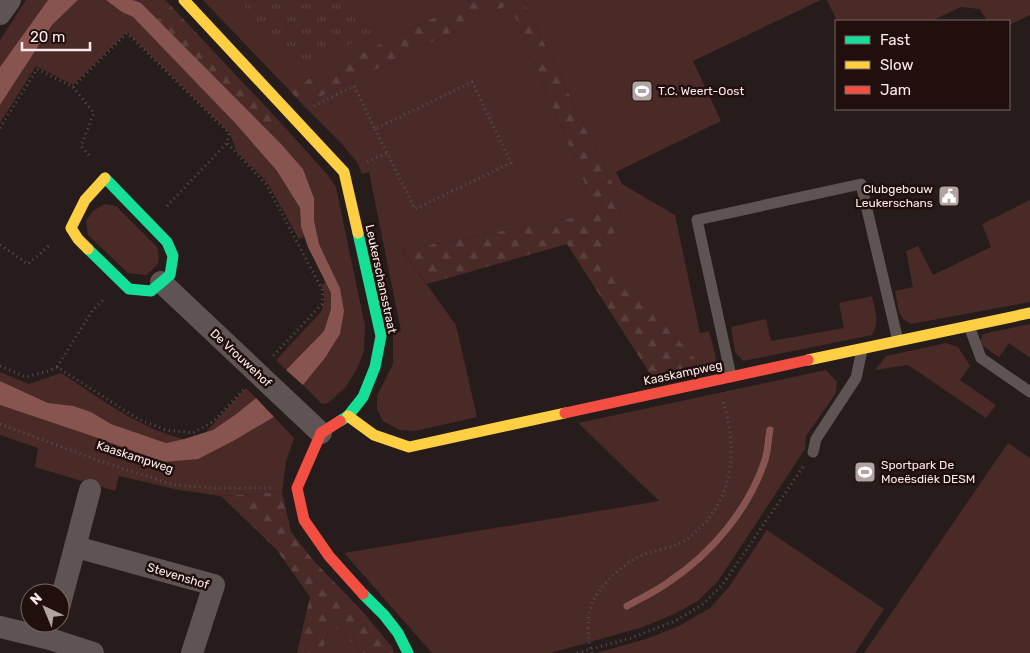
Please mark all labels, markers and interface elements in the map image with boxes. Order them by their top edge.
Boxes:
scale bar [22,20,90,52]
legend [835,20,1010,110]
text: 20 m [30,28,65,46]
text: Fast [880,31,910,49]
text: Slow [880,56,913,74]
sports icon: T.C. Weert-Oost [630,79,654,103]
text: Jam [880,81,911,99]
place label: T.C. Weert-Oost [658,84,744,98]
place label: Clubgebouw Leukerschans [855,182,933,210]
public building icon: Clubgebouw Leukerschans [937,184,961,208]
street label: Leukerschansstraat [363,223,399,335]
street label: De Vrouwehof [208,326,275,390]
street label: Kaaskampweg [642,358,724,388]
street label: Kaaskampweg [95,438,175,476]
place label: Sportpark De Moeësdiêk DESM [881,458,975,486]
sports icon: Sportpark De Moeësdiêk DESM [853,460,877,484]
street label: Stevenshof [145,560,211,592]
north arrow [20,583,70,633]
text: N [27,589,46,609]

